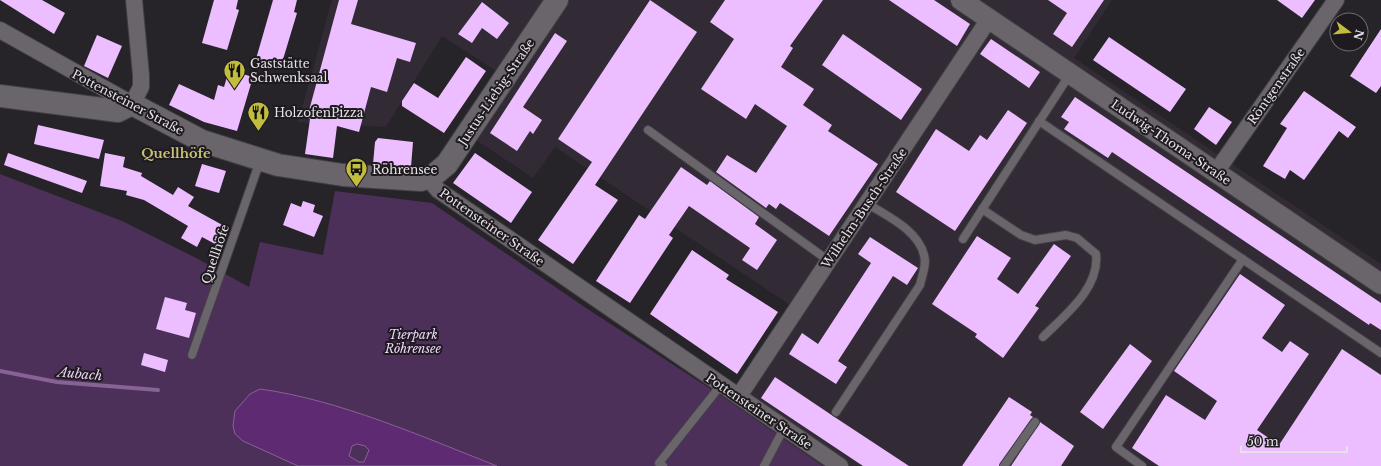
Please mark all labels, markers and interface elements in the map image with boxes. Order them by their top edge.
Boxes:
north arrow [1329,12,1369,52]
text: N [1350,28,1367,42]
street label: Justus-Liebig-Straße [454,36,537,150]
street label: Röntgenstraße [1244,45,1308,127]
place label: Gaststätte Schwenksaal [250,56,327,85]
restaurant icon: Gaststätte Schwenksaal [222,57,248,90]
street label: Pottensteiner Straße [69,66,187,138]
street label: Ludwig-Thoma-Straße [1108,96,1234,188]
restaurant icon: HolzofenPizza [246,99,272,132]
place label: HolzofenPizza [274,105,364,120]
district label: Quellhöfe [141,145,211,162]
street label: Wilhelm-Busch-Straße [818,145,910,272]
bus stop icon: Röhrensee [343,156,369,189]
place label: Röhrensee [372,162,438,177]
street label: Pottensteiner Straße [437,185,547,269]
street label: Quellhöfe [198,222,232,286]
park label: Tierpark Röhrensee [384,327,441,356]
water label: Aubach [55,363,103,384]
street label: Pottensteiner Straße [703,370,815,452]
scale bar [1241,428,1347,454]
text: 50 m [1247,434,1279,449]

